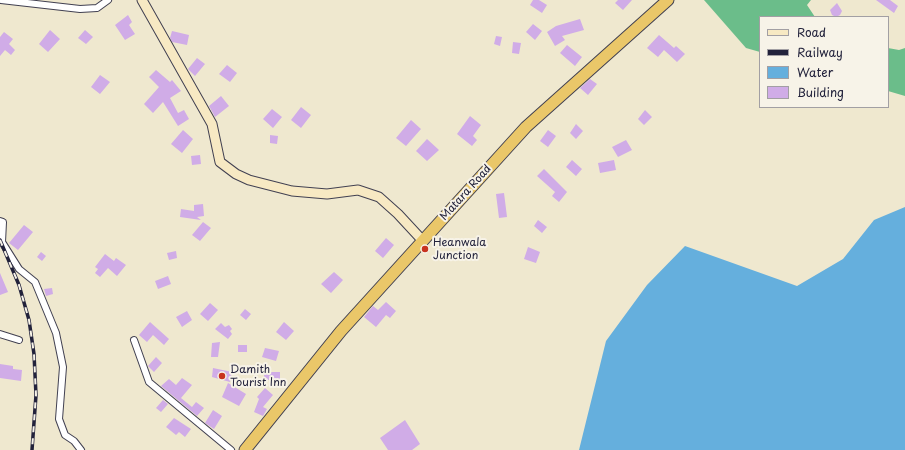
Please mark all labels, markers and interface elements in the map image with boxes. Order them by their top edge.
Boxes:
legend [759,16,889,108]
text: Road [797,23,826,41]
text: Railway [797,43,843,61]
text: Water [797,63,833,81]
text: Building [797,83,844,101]
street label: Matara Road [438,163,494,223]
place label: Heanwala Junction [433,236,486,262]
marker: Heanwala Junction [420,244,430,254]
place label: Damith Tourist Inn [230,363,286,389]
marker: Damith Tourist Inn [217,371,227,381]

